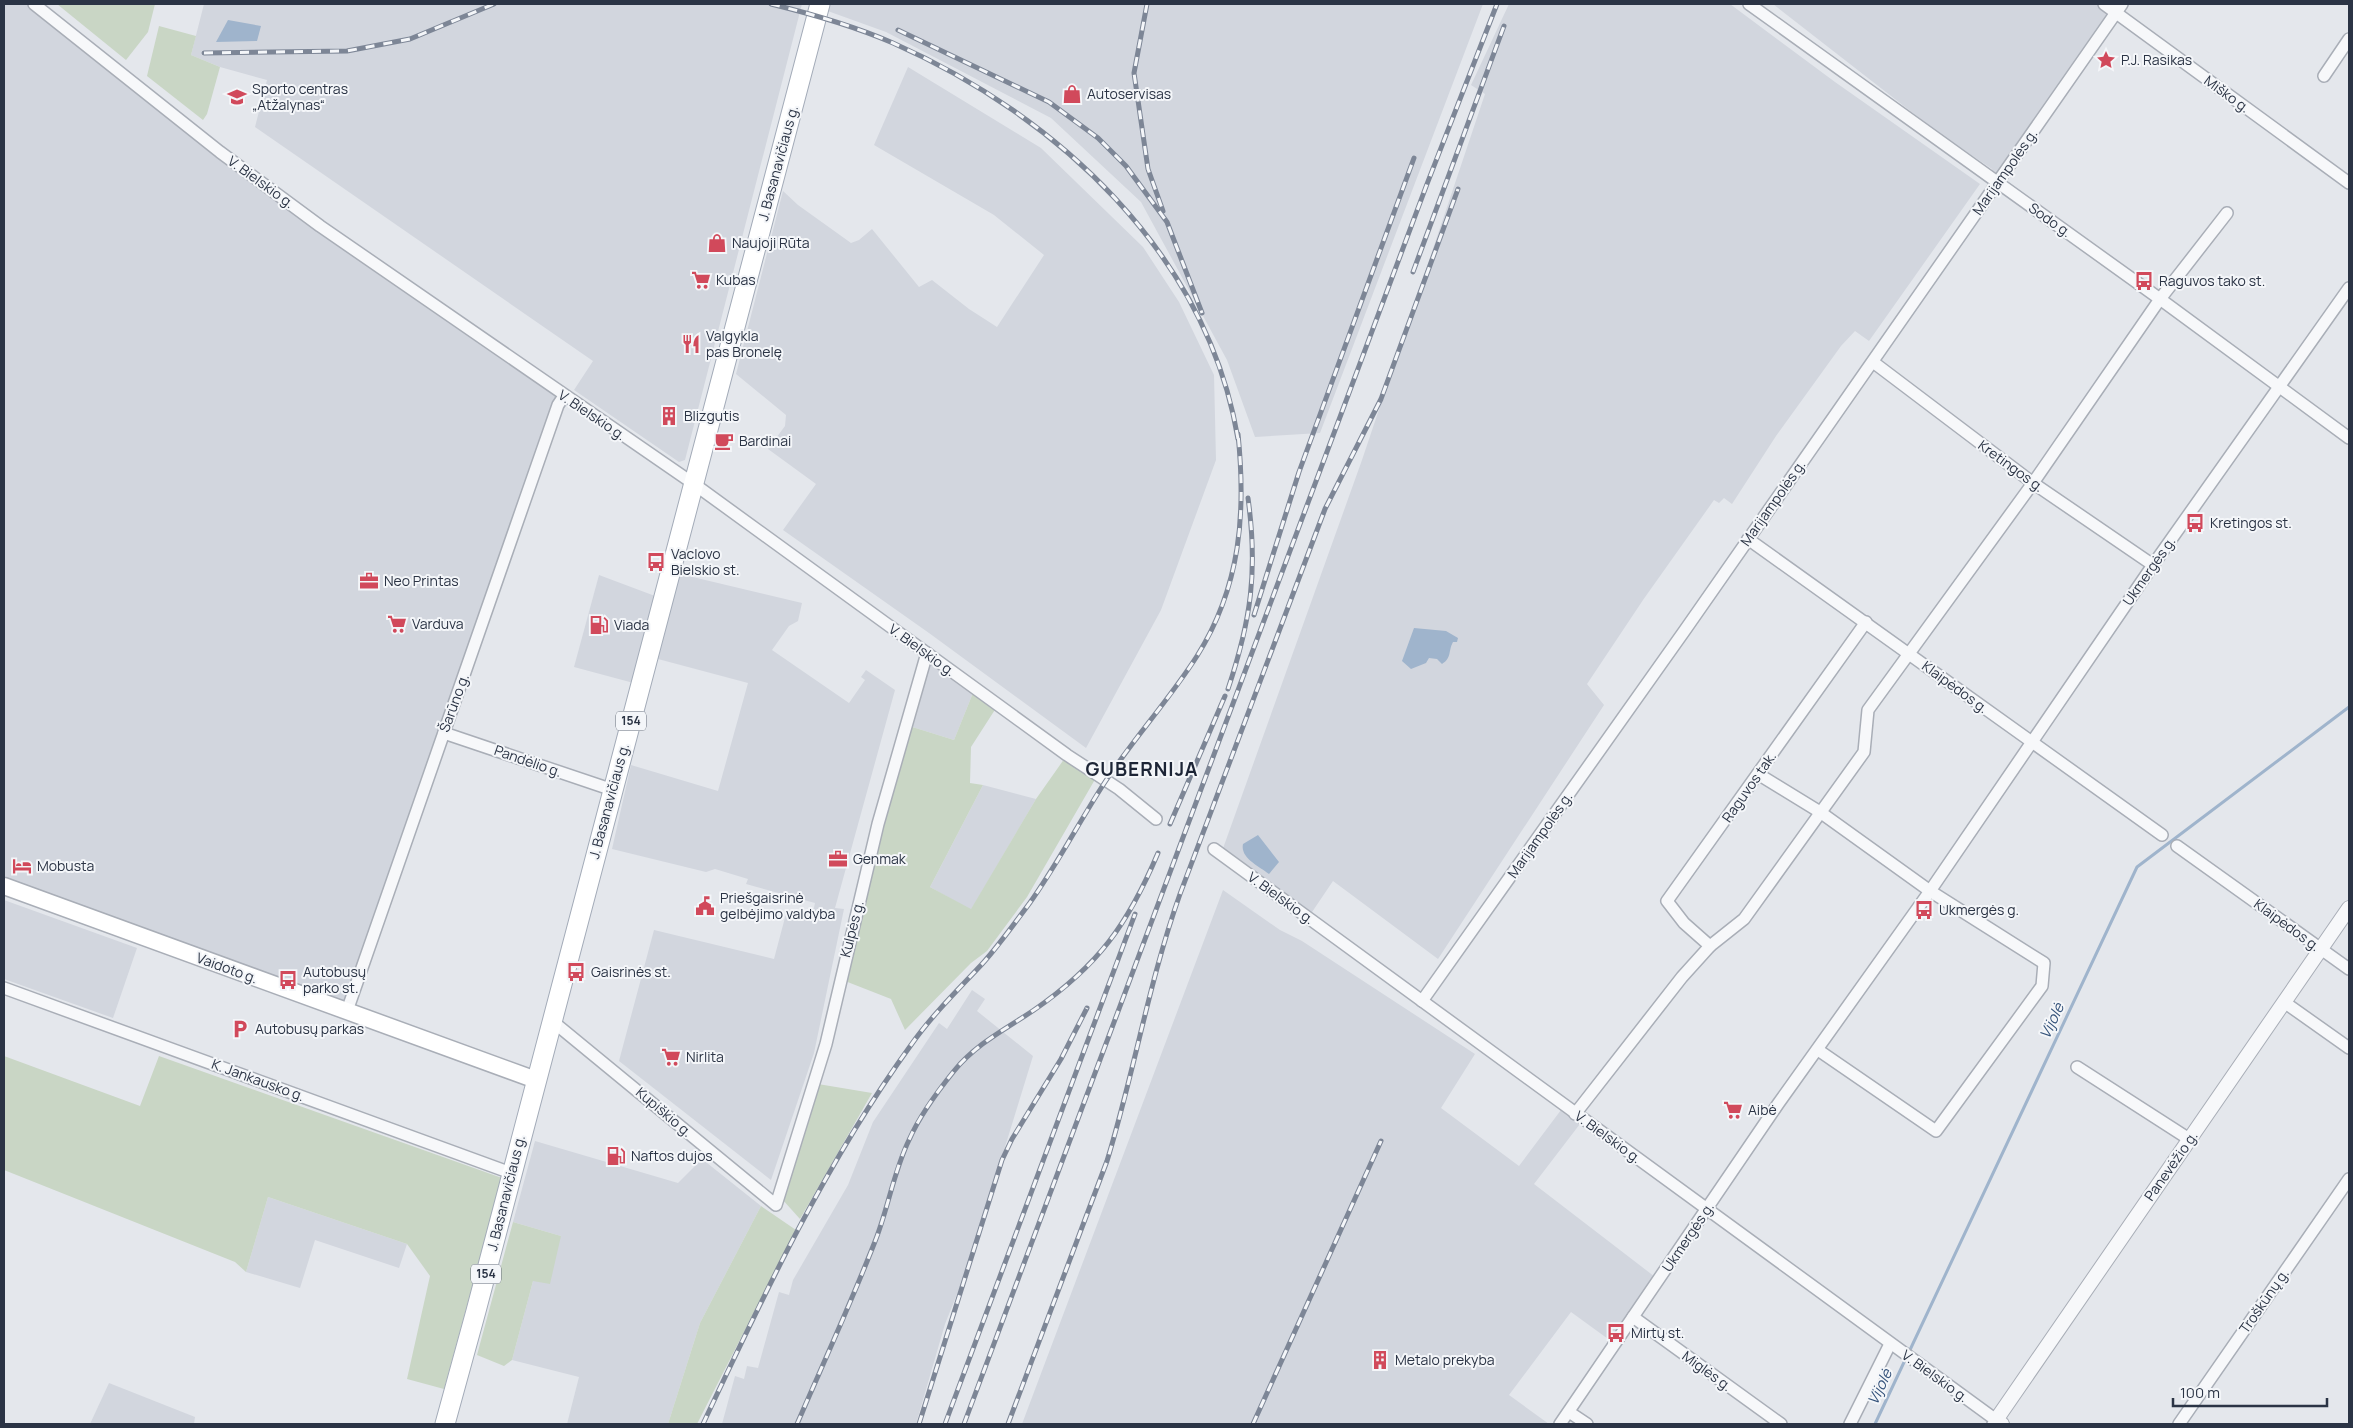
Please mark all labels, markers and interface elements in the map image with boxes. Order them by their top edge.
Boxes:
place icon: P.J. Rasikas [2095,49,2117,71]
place label: P.J. Rasikas [2121,50,2192,69]
street label: Miško g. [2201,71,2254,117]
place label: Sporto centras „Atžalynas“ [252,79,348,114]
shop icon: Autoservisas [1061,83,1083,105]
place label: Autoservisas [1087,84,1171,103]
school or university icon: Sporto centras „Atžalynas“ [226,86,248,108]
street label: J. Basanavičiaus g. [753,103,802,223]
street label: Marijampolės g. [1968,125,2041,219]
street label: V. Bielskio g. [224,151,298,212]
street label: Sodo g. [2025,198,2075,241]
shop icon: Naujoji Rūta [706,232,728,254]
place label: Naujoji Rūta [732,233,810,252]
supermarket icon: Kubas [690,269,712,291]
place label: Kubas [716,270,756,289]
bus stop icon: Raguvos tako st. [2133,270,2155,292]
place label: Raguvos tako st. [2159,271,2265,290]
place label: Valgykla pas Bronelę [706,326,782,361]
restaurant icon: Valgykla pas Bronelę [680,333,702,355]
street label: V. Bielskio g. [555,385,630,444]
building icon: Blizgutis [658,405,680,427]
place label: Blizgutis [684,406,739,425]
cafe icon: Bardinai [713,430,735,452]
place label: Bardinai [739,431,791,450]
street label: Kretingos g. [1975,435,2048,496]
street label: Marijampolės g. [1736,456,1809,550]
bus stop icon: Kretingos st. [2184,512,2206,534]
place label: Kretingos st. [2210,513,2292,532]
street label: Ukmergės g. [2118,532,2179,609]
place label: Vaclovo Bielskio st. [671,544,739,579]
bus stop icon: Vaclovo Bielskio st. [645,551,667,573]
office icon: Neo Printas [358,570,380,592]
place label: Neo Printas [384,571,459,590]
supermarket icon: Varduva [386,613,408,635]
place label: Varduva [412,614,464,633]
fuel station icon: Viada [588,614,610,636]
place label: Viada [614,615,649,634]
street label: V. Bielskio g. [885,619,959,680]
street label: Klaipėdos g. [1918,656,1992,717]
street label: Šarūno g. [434,671,473,735]
road number: 154 [616,711,646,730]
street label: Pandėlio g. [492,740,564,781]
street label: J. Basanavičiaus g. [584,741,633,861]
street label: Raguvos tak. [1717,748,1780,826]
district label: GUBERNIJA [1085,756,1199,782]
street label: Marijampolės g. [1503,788,1576,882]
office icon: Genmak [827,848,849,870]
place label: Genmak [853,849,907,868]
hotel icon: Mobusta [11,855,33,877]
place label: Mobusta [37,856,94,875]
street label: V. Bielskio g. [1244,867,1318,928]
place label: Priešgaisrinė gelbėjimo valdyba [720,888,835,923]
street label: Klaipėdos g. [2250,894,2324,955]
public building icon: Priešgaisrinė gelbėjimo valdyba [694,895,716,917]
street label: Kulpės g. [835,899,868,959]
bus stop icon: Ukmergės g. [1913,899,1935,921]
place label: Ukmergės g. [1939,900,2019,919]
street label: Vaidoto g. [194,948,260,987]
bus stop icon: Gaisrinės st. [565,961,587,983]
place label: Autobusų parko st. [303,962,366,997]
place label: Gaisrinės st. [591,962,671,981]
bus stop icon: Autobusų parko st. [277,969,299,991]
water label: Vijolė [2034,998,2069,1042]
parking icon: Autobusų parkas [229,1018,251,1040]
place label: Autobusų parkas [255,1019,364,1038]
supermarket icon: Nirlita [660,1046,682,1068]
place label: Nirlita [686,1047,724,1066]
street label: K. Jankausko g. [209,1054,307,1105]
street label: Kupiškio g. [632,1082,697,1141]
supermarket icon: Aibė [1722,1099,1744,1121]
place label: Aibė [1748,1100,1777,1119]
street label: V. Bielskio g. [1571,1106,1645,1167]
street label: Panevėžio g. [2140,1127,2202,1204]
street label: J. Basanavičiaus g. [482,1133,529,1253]
fuel station icon: Naftos dujos [605,1145,627,1167]
place label: Naftos dujos [631,1146,713,1165]
street label: Ukmergės g. [1657,1198,1718,1275]
road number: 154 [471,1264,501,1284]
street label: Troškūnų g. [2234,1265,2293,1337]
bus stop icon: Mirtų st. [1605,1322,1627,1344]
place label: Mirtų st. [1631,1323,1684,1342]
street label: V. Bielskio g. [1898,1345,1972,1406]
street label: Miglės g. [1679,1346,1736,1395]
building icon: Metalo prekyba [1369,1349,1391,1371]
place label: Metalo prekyba [1395,1350,1494,1369]
water label: Vijolė [1862,1364,1897,1408]
scale bar [2173,1376,2327,1408]
text: 100 m [2180,1382,2220,1403]

